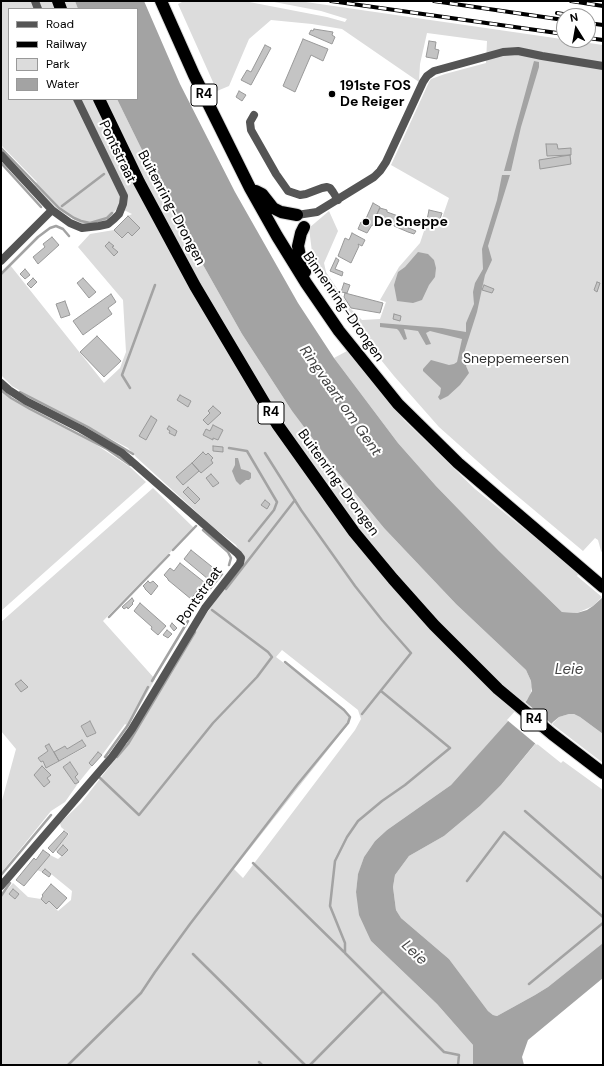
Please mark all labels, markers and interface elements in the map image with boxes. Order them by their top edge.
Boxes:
legend [8,8,138,100]
north arrow [556,8,596,48]
text: N [569,10,579,25]
text: Road [46,16,74,32]
text: Railway [46,36,87,52]
text: Park [46,56,70,72]
text: Water [46,76,79,92]
place label: 191ste FOS De Reiger [340,78,411,110]
road number: R4 [191,84,217,106]
marker: 191ste FOS De Reiger [327,89,337,99]
street label: Pontstraat [95,118,139,186]
street label: Buitenring-Drongen [134,148,208,268]
place label: De Sneppe [374,214,448,230]
marker: De Sneppe [361,217,371,227]
street label: Binnenring-Drongen [299,249,387,365]
water label: Ringvaart om Gent [295,342,385,460]
park label: Sneppemeersen [463,351,569,367]
road number: R4 [258,402,284,424]
street label: Buitenring-Drongen [294,426,382,540]
street label: Pontstraat [174,564,226,628]
water label: Leie [555,661,583,679]
road number: R4 [521,709,547,731]
water label: Leie [397,937,431,969]

